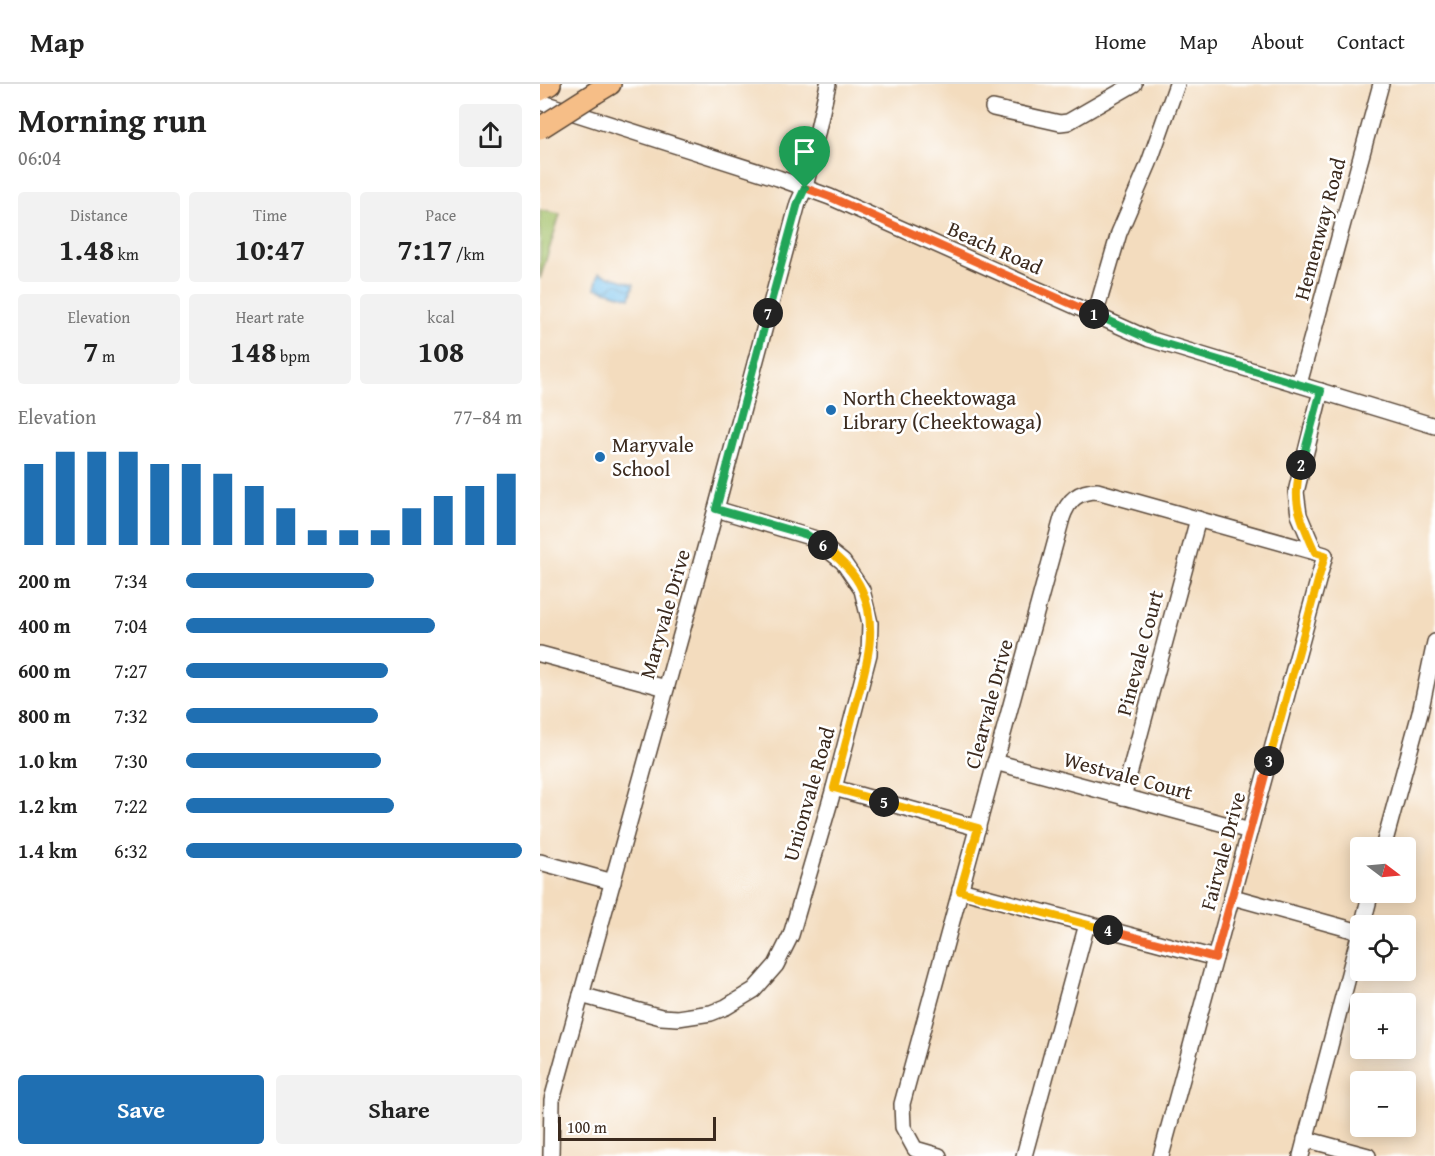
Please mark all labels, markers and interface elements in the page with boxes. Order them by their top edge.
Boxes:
text: Map [30,21,84,62]
text: Home [1095,26,1146,57]
text: Map [1179,26,1218,57]
text: About [1251,26,1304,57]
text: Contact [1337,26,1405,57]
text: Morning run [18,96,207,144]
button: share [459,104,522,167]
pin [779,126,830,188]
icon: arrive [788,135,821,168]
text: 06:04 [18,143,61,172]
street label: Hemenway Road [1286,154,1354,303]
text: Distance [70,203,128,227]
text: Time [253,203,287,227]
text: Pace [426,203,456,227]
street label: Beach Road [943,213,1048,283]
text: 1.48 [59,227,114,271]
text: 10:47 [235,227,305,271]
text: 7:17 [397,227,452,271]
text: km [114,242,139,266]
text: /km [452,242,485,266]
pin: 7 [753,298,783,328]
pin: 1 [1079,299,1109,329]
text: 7 [764,301,772,325]
text: 1 [1090,302,1098,326]
text: Elevation [68,305,130,329]
text: Heart rate [236,305,304,329]
text: kcal [427,305,455,329]
text: 7 [83,329,98,373]
text: 148 [230,329,277,373]
text: 108 [418,329,464,373]
text: m [98,344,115,368]
text: bpm [277,344,310,368]
place label: North Cheektowaga Library (Cheektowaga) [843,382,1042,437]
text: Elevation [18,402,96,431]
text: 77–84 m [453,402,522,431]
marker: North Cheektowaga Library (Cheektowaga) [824,403,838,417]
place label: Maryvale School [612,429,694,484]
marker: Maryvale School [593,450,607,464]
pin: 2 [1286,450,1316,480]
text: 2 [1297,453,1305,477]
pin: 6 [808,530,838,560]
text: 6 [819,533,827,557]
street label: Maryvale Drive [631,545,698,682]
text: 200 m [18,566,71,595]
text: 7:34 [114,566,148,595]
street label: Pinevale Court [1108,586,1171,719]
text: 400 m [18,611,71,640]
text: 7:04 [114,611,148,640]
street label: Clearvale Drive [956,635,1021,772]
text: 600 m [18,656,71,685]
text: 7:27 [114,656,148,685]
text: 800 m [18,701,71,730]
text: 7:32 [114,701,148,730]
street label: Unionvale Road [775,722,843,865]
street label: Westvale Court [1060,743,1197,808]
text: 1.0 km [18,746,77,775]
text: 7:30 [114,746,148,775]
pin: 3 [1254,746,1284,776]
text: 3 [1265,749,1273,773]
pin: 5 [869,787,899,817]
street label: Fairvale Drive [1192,788,1253,913]
text: 5 [880,790,888,814]
text: 1.2 km [18,791,77,820]
text: 7:22 [114,791,148,820]
text: 1.4 km [18,836,77,865]
text: 6:32 [114,836,148,865]
north arrow [1350,837,1416,903]
map controls [1350,837,1416,1137]
pin: 4 [1093,915,1123,945]
button: locate [1350,915,1416,981]
text: 4 [1104,918,1112,942]
button: + [1350,993,1416,1059]
button: − [1350,1071,1416,1137]
button: Save [18,1075,264,1144]
button: Share [276,1075,522,1144]
scale bar [558,1114,716,1142]
text: 100 m [567,1115,607,1139]

